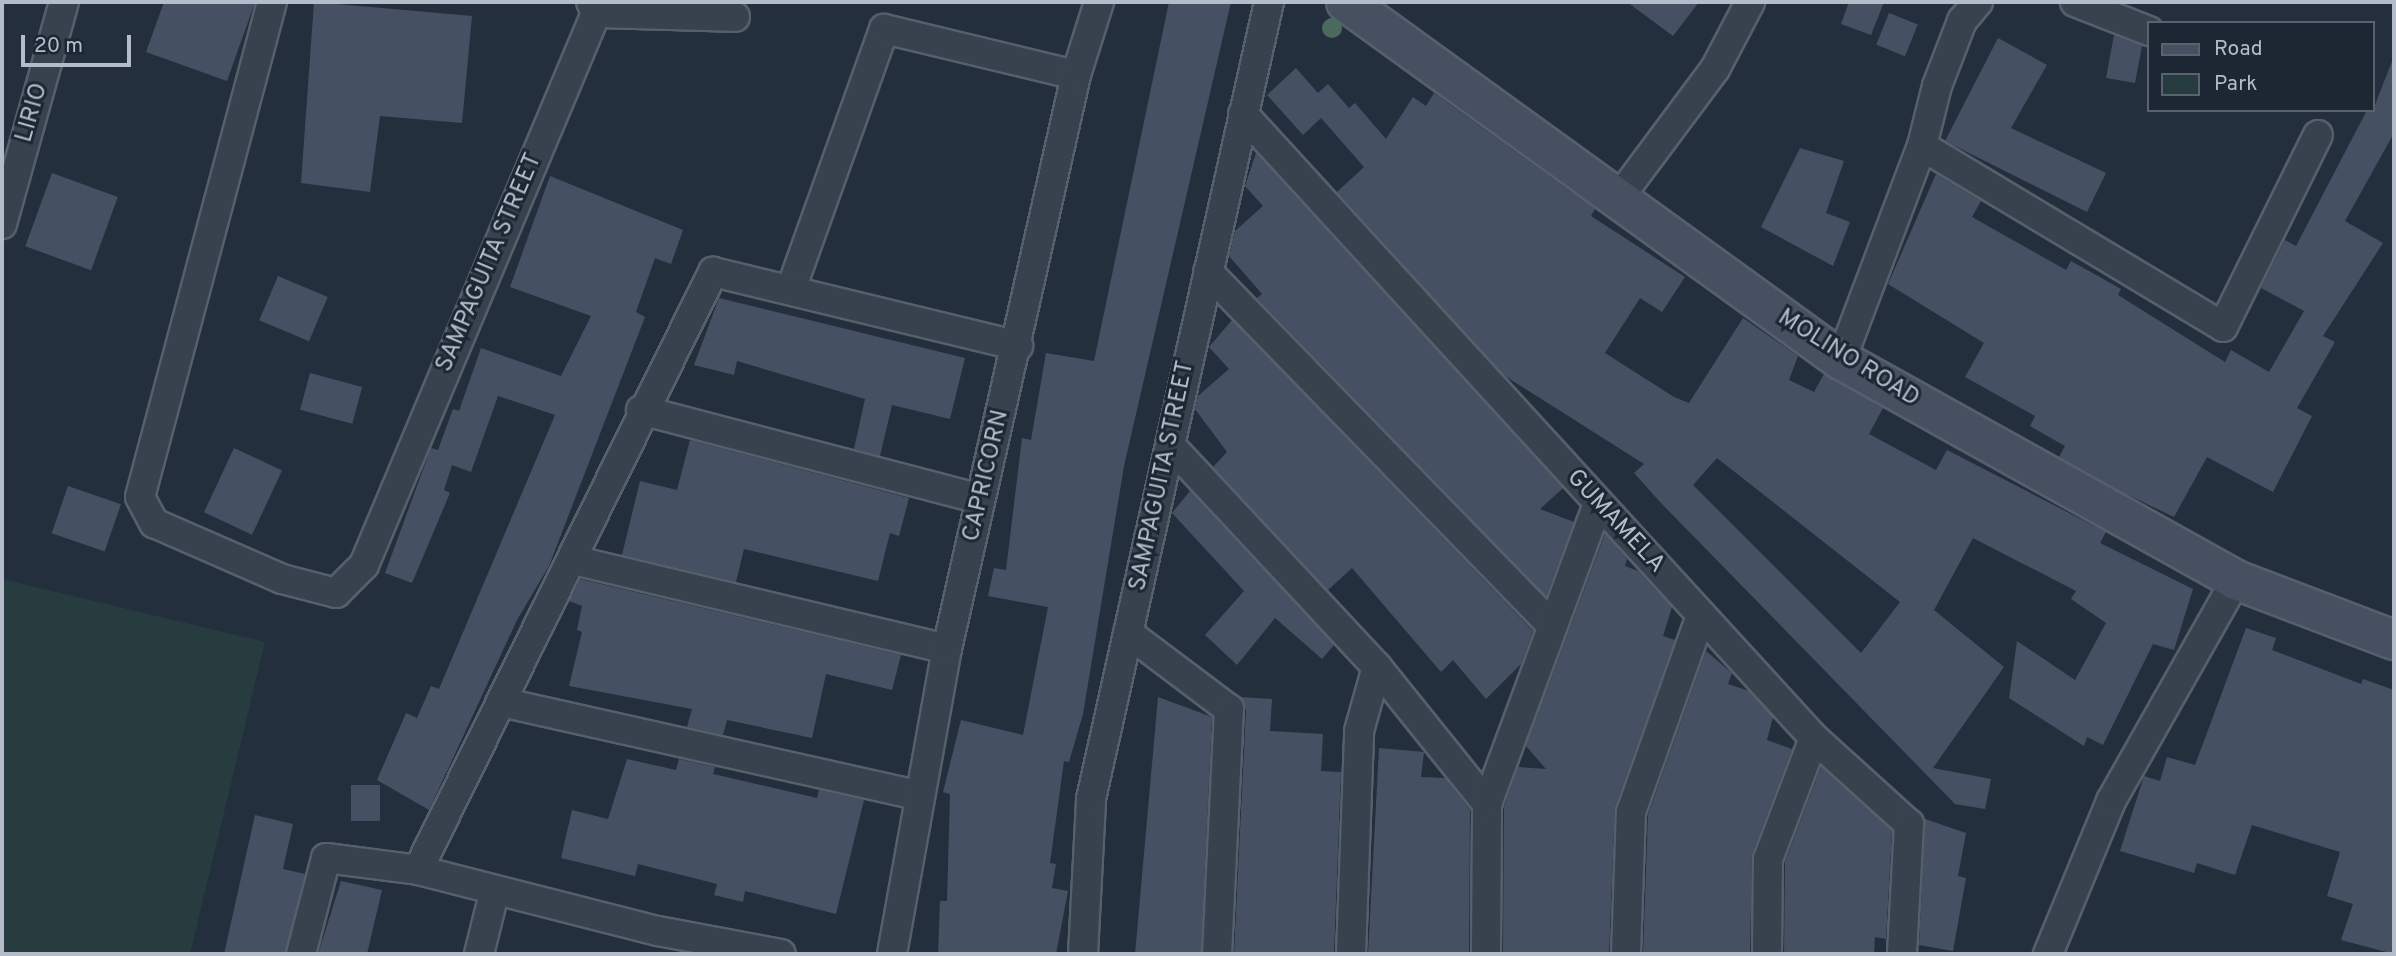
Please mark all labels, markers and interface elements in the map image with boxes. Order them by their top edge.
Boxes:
scale bar [24,21,135,65]
legend [2148,21,2375,112]
text: 20 m [34,33,83,60]
text: Road [2214,36,2263,63]
text: Park [2214,71,2257,98]
street label: LIRIO [11,80,55,146]
street label: SAMPAGUITA STREET [431,149,549,377]
street label: MOLINO ROAD [1772,304,1924,414]
street label: SAMPAGUITA STREET [1124,358,1202,594]
street label: CAPRICORN [958,407,1016,545]
street label: GUMAMELA [1560,464,1670,580]

